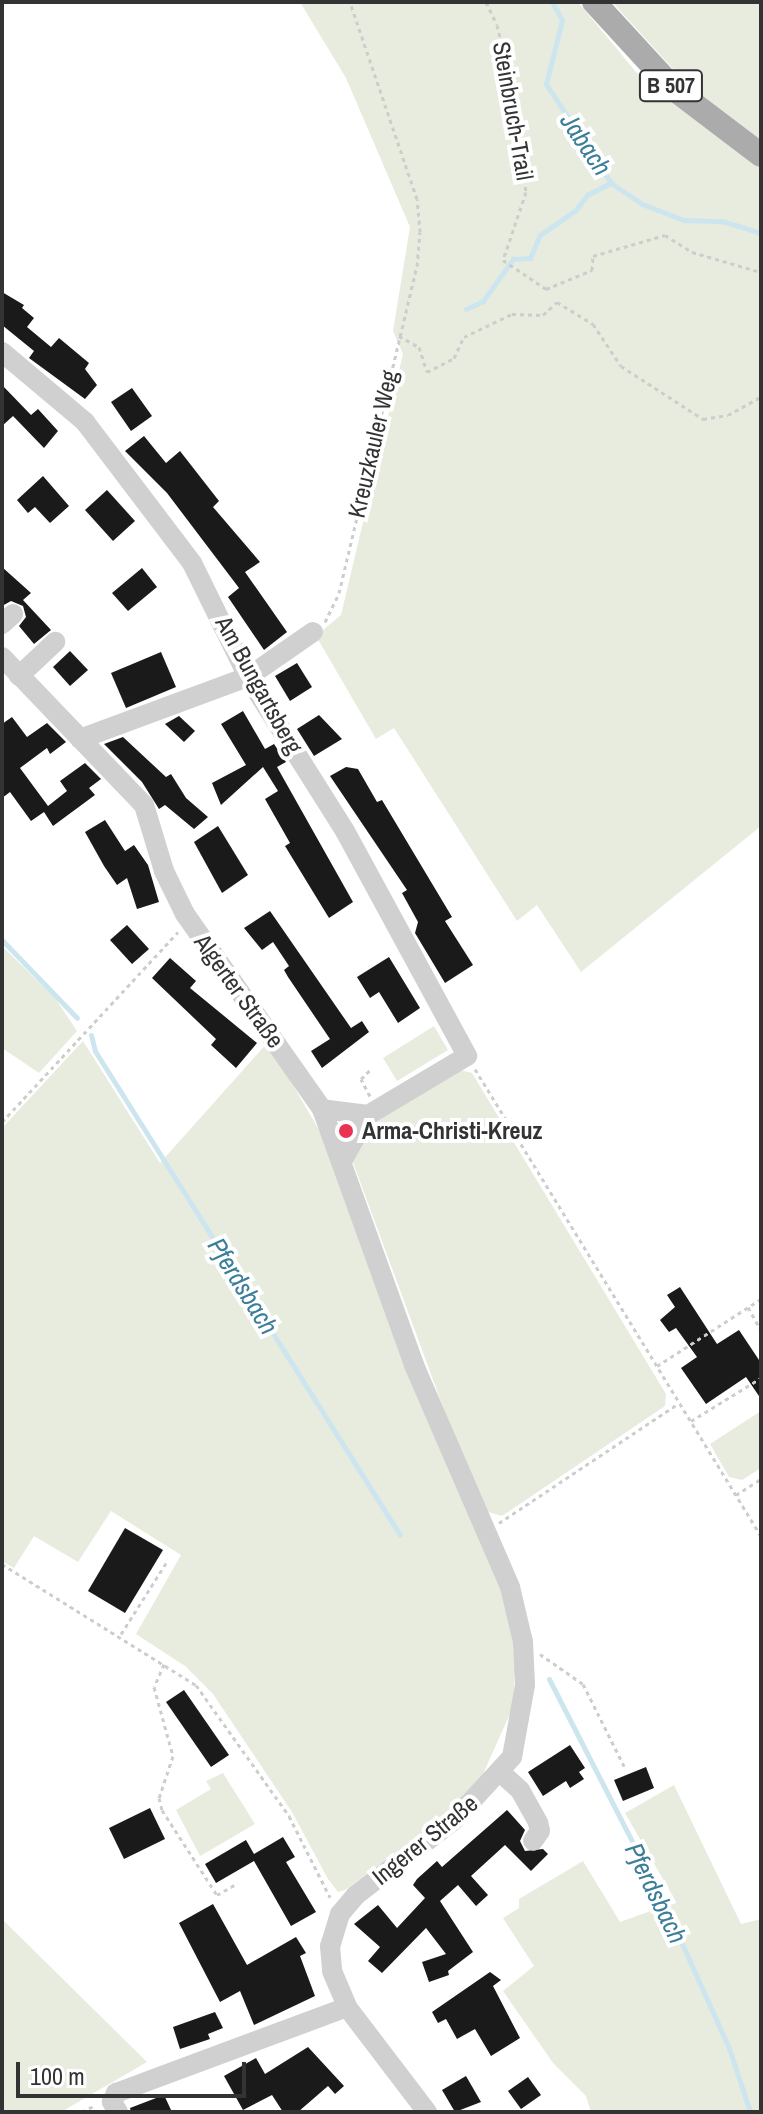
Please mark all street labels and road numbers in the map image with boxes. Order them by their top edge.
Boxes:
street label: Steinbruch-Trail [487,39,539,183]
road number: B 507 [637,68,705,104]
street label: Kreuzkauler Weg [342,367,404,521]
street label: Am Bungartsberg [209,611,309,759]
street label: Algerter Straße [188,929,290,1053]
street label: Ingerer Straße [367,1789,483,1891]

